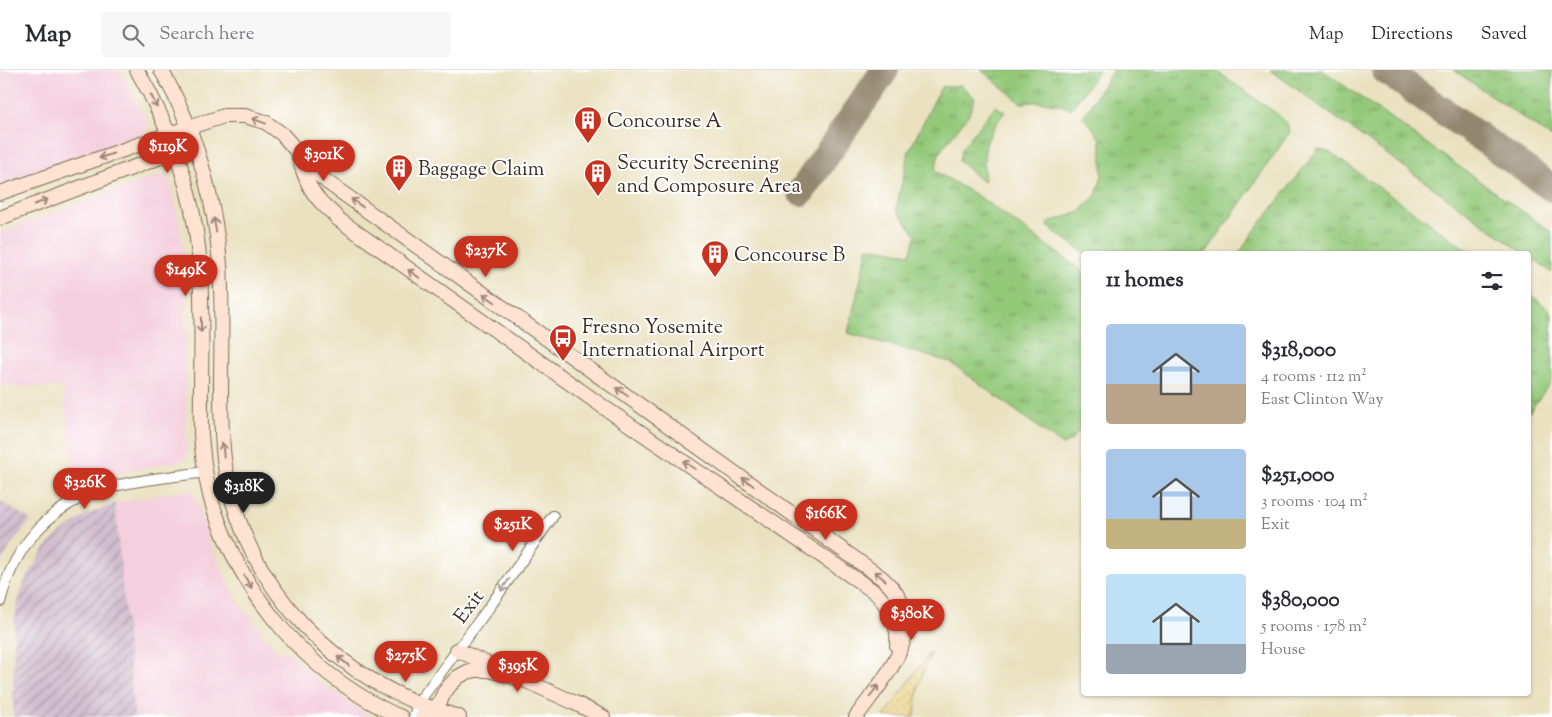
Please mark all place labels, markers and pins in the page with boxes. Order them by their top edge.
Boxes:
building icon: Concourse A [573,105,603,144]
place label: Concourse A [607,108,722,137]
pin: $119K [133,132,203,174]
pin: $301K [289,140,359,182]
place label: Security Screening and Composure Area [617,150,801,202]
building icon: Baggage Claim [384,153,414,192]
place label: Baggage Claim [418,156,545,185]
building icon: Security Screening and Composure Area [583,158,613,197]
pin: $237K [451,236,521,278]
building icon: Concourse B [700,239,730,278]
place label: Concourse B [734,242,846,271]
pin: $149K [151,254,221,297]
place label: Fresno Yosemite International Airport [582,314,765,366]
bus stop icon: Fresno Yosemite International Airport [548,323,578,362]
pin: $326K [50,468,120,510]
pin: $318K [209,472,279,514]
pin: $166K [791,498,861,541]
pin: $251K [478,510,548,552]
pin: $380K [877,598,947,641]
pin: $275K [371,640,441,683]
pin: $395K [483,650,553,693]

